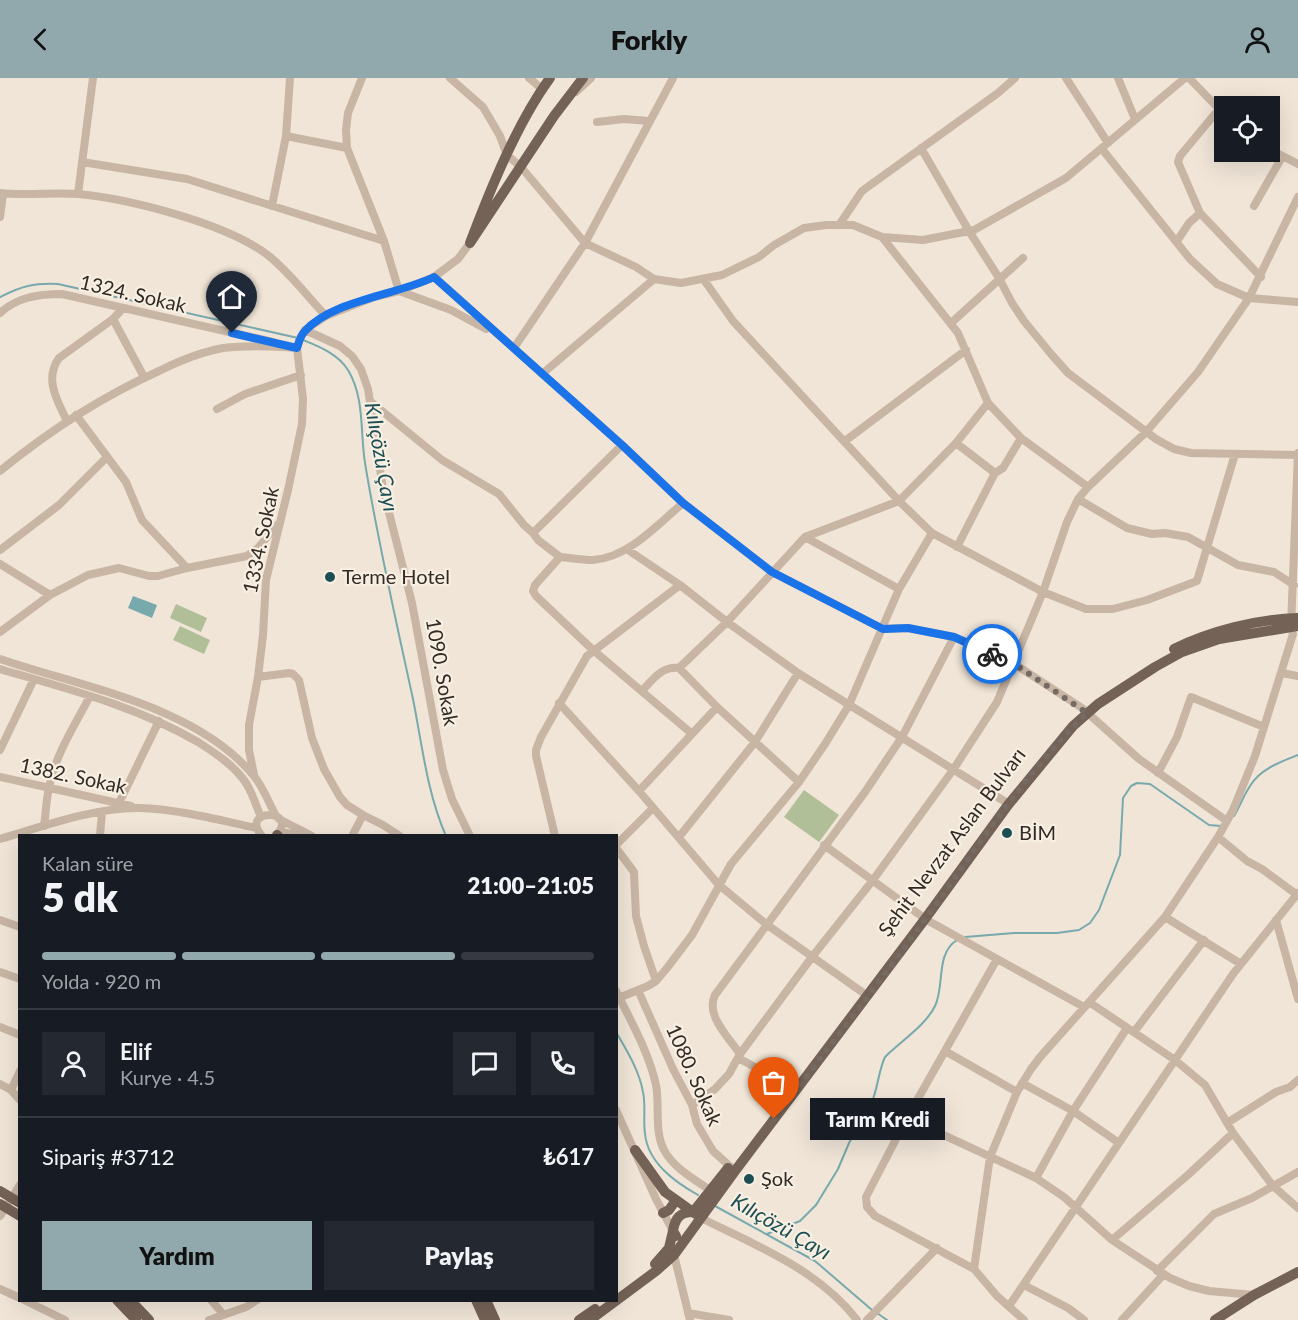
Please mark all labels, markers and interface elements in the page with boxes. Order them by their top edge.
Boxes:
icon: back [24,23,57,56]
text: Forkly [611,23,687,56]
icon: person [1241,23,1274,56]
map controls [1214,96,1280,162]
button: locate [1214,96,1280,162]
street label: 1324. Sokak [78,269,190,317]
pin [206,271,257,333]
icon: home [215,280,248,313]
water label: Kılıçözü Çayı [361,400,404,513]
street label: 1334. Sokak [237,483,283,595]
place label: Terme Hotel [342,564,450,588]
marker: Terme Hotel [323,570,337,584]
street label: 1090. Sokak [422,616,464,728]
courier [962,624,1022,684]
icon: bike [976,638,1009,671]
street label: Şehit Nevzat Aslan Bulvarı [873,743,1030,940]
street label: 1382. Sokak [18,752,130,798]
place label: BİM [1019,820,1056,844]
marker: BİM [1000,826,1014,840]
text: Kalan süre [42,851,133,875]
text: 21:00–21:05 [468,872,594,899]
text: 5 dk [42,874,118,920]
text: Yolda · 920 m [42,969,161,993]
street label: 1080. Sokak [662,1020,728,1130]
button: person [42,1032,105,1095]
button: chat [453,1032,516,1095]
button: phone [531,1032,594,1095]
text: Elif [120,1038,152,1065]
pin [748,1057,799,1119]
text: Kurye · 4.5 [120,1065,215,1089]
icon: bag [757,1066,790,1099]
callout: Tarım Kredi [810,1098,945,1140]
text: Tarım Kredi [825,1107,930,1131]
text: Sipariş #3712 [42,1143,175,1170]
text: ₺617 [543,1143,594,1170]
place label: Şok [761,1166,794,1190]
marker: Şok [742,1172,756,1186]
water label: Kılıçözü Çayı [727,1187,836,1264]
button: Yardım [42,1221,312,1290]
button: Paylaş [324,1221,594,1290]

